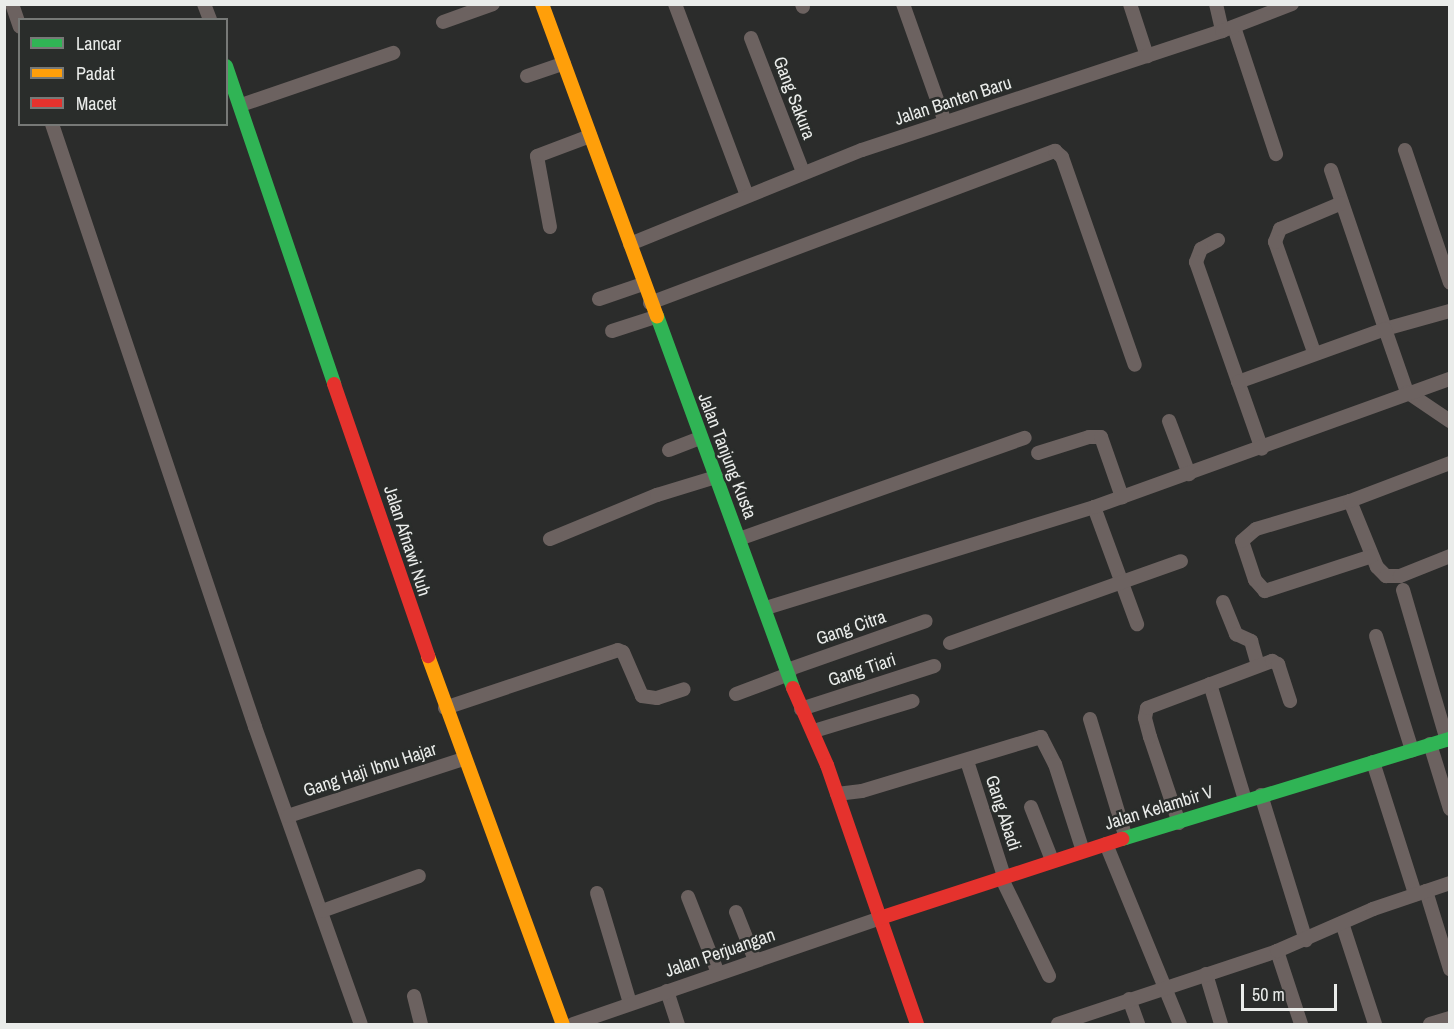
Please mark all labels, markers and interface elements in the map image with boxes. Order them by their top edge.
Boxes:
legend [18,18,228,126]
text: Lancar [76,31,121,56]
street label: Gang Sakura [768,54,820,142]
text: Padat [76,61,115,86]
street label: Jalan Banten Baru [892,72,1014,130]
text: Macet [76,91,116,116]
street label: Jalan Tanjung Kusta [693,390,761,522]
street label: Jalan Afnawi Nuh [379,483,435,599]
street label: Gang Citra [813,606,889,650]
street label: Gang Tiari [825,649,899,691]
street label: Gang Haji Ibnu Hajar [301,738,439,802]
street label: Gang Abadi [981,772,1025,854]
street label: Jalan Kelambir V [1102,781,1216,835]
street label: Jalan Perjuangan [662,924,778,982]
scale bar [1244,972,1340,1010]
text: 50 m [1252,982,1285,1007]

